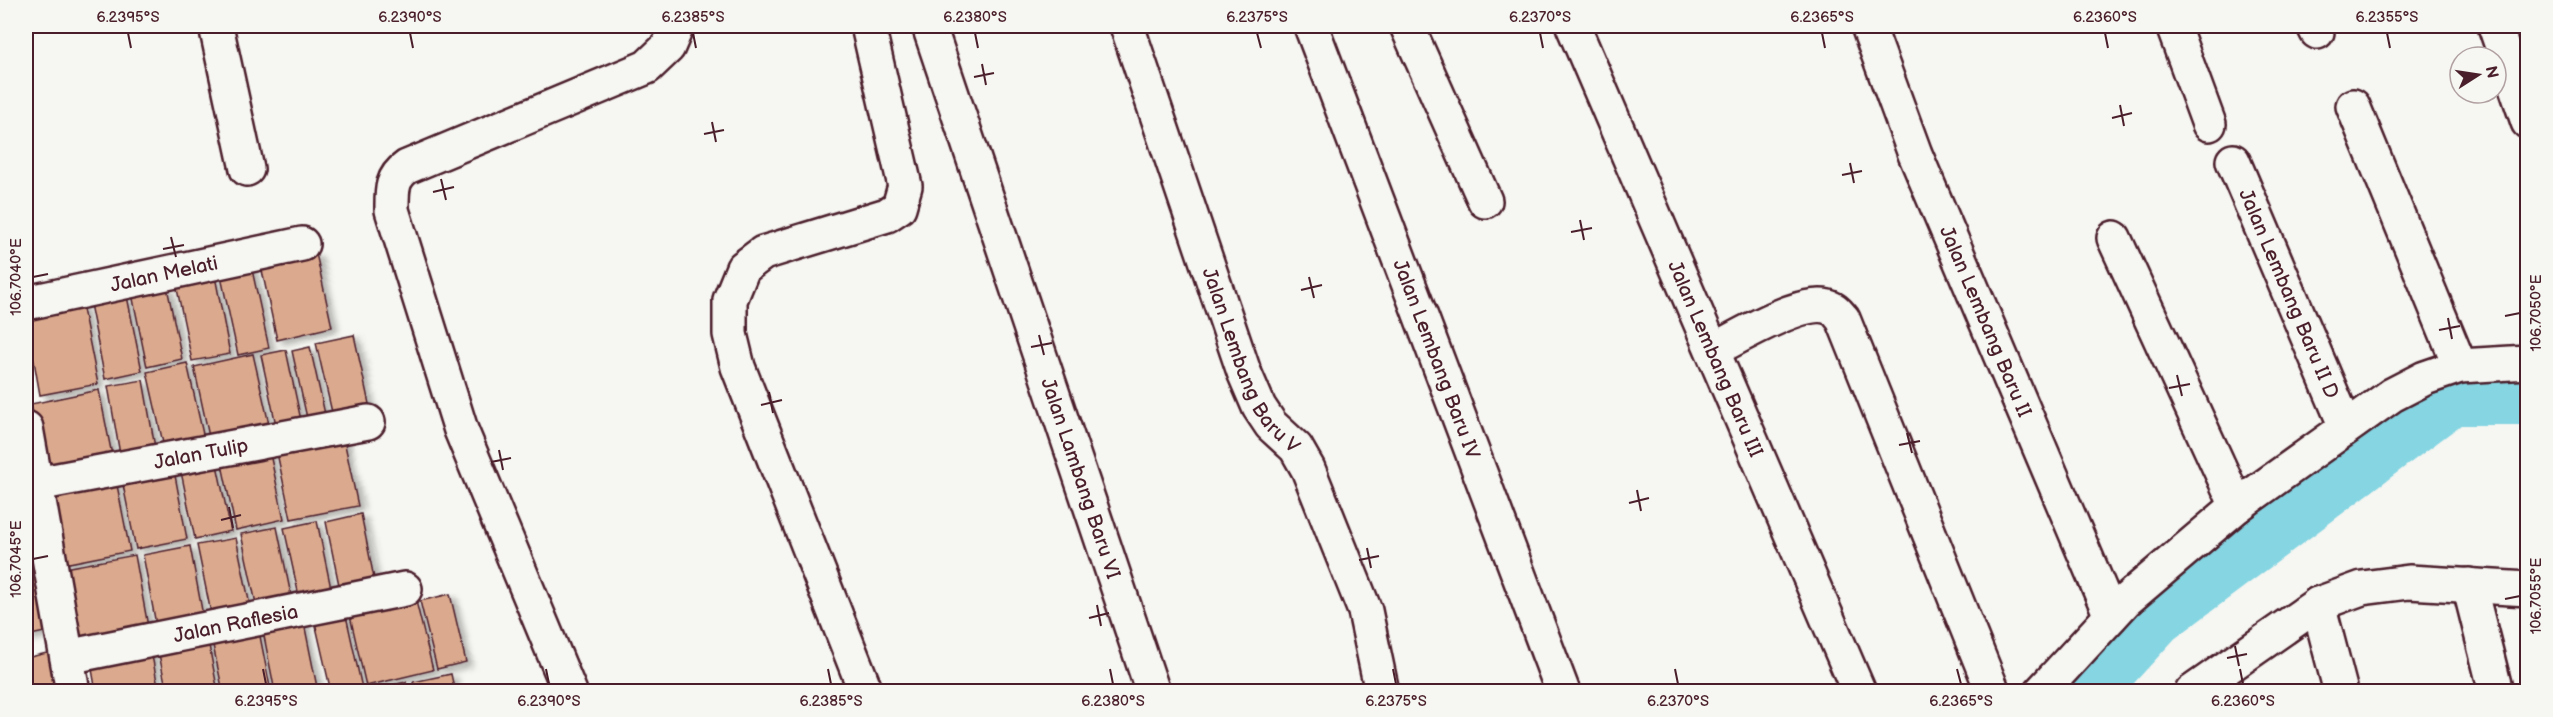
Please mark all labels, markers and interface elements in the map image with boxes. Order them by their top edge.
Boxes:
text: 6.2395°S [97,8,159,27]
text: 6.2390°S [378,8,442,27]
text: 6.2385°S [661,8,725,27]
text: 6.2380°S [943,8,1007,27]
text: 6.2375°S [1226,8,1288,27]
text: 6.2370°S [1509,8,1571,27]
text: 6.2365°S [1790,8,1854,27]
text: 6.2360°S [2073,8,2137,27]
text: 6.2355°S [2356,8,2418,27]
north arrow [2448,45,2508,105]
text: N [2481,64,2502,80]
street label: Jalan Lembang Baru II D [2233,186,2343,402]
street label: Jalan Lembang Baru II [1934,222,2036,421]
text: 106.7040°E [7,238,26,316]
street label: Jalan Melati [108,251,220,298]
street label: Jalan Lembang Baru IV [1387,256,1485,463]
street label: Jalan Lembang Baru III [1662,257,1768,461]
street label: Jalan Lembang Baru V [1197,265,1305,459]
text: 106.7050°E [2527,274,2546,352]
street label: Jalan Lambang Baru VI [1035,375,1125,582]
street label: Jalan Tulip [152,434,250,475]
text: 106.7045°E [7,520,26,598]
text: 106.7055°E [2527,558,2546,634]
street label: Jalan Raflesia [171,600,300,648]
text: 6.2395°S [235,692,297,711]
text: 6.2390°S [517,692,581,711]
text: 6.2385°S [799,692,863,711]
text: 6.2380°S [1081,692,1145,711]
text: 6.2375°S [1365,692,1427,711]
text: 6.2370°S [1647,692,1709,711]
text: 6.2365°S [1929,692,1993,711]
text: 6.2360°S [2211,692,2275,711]

